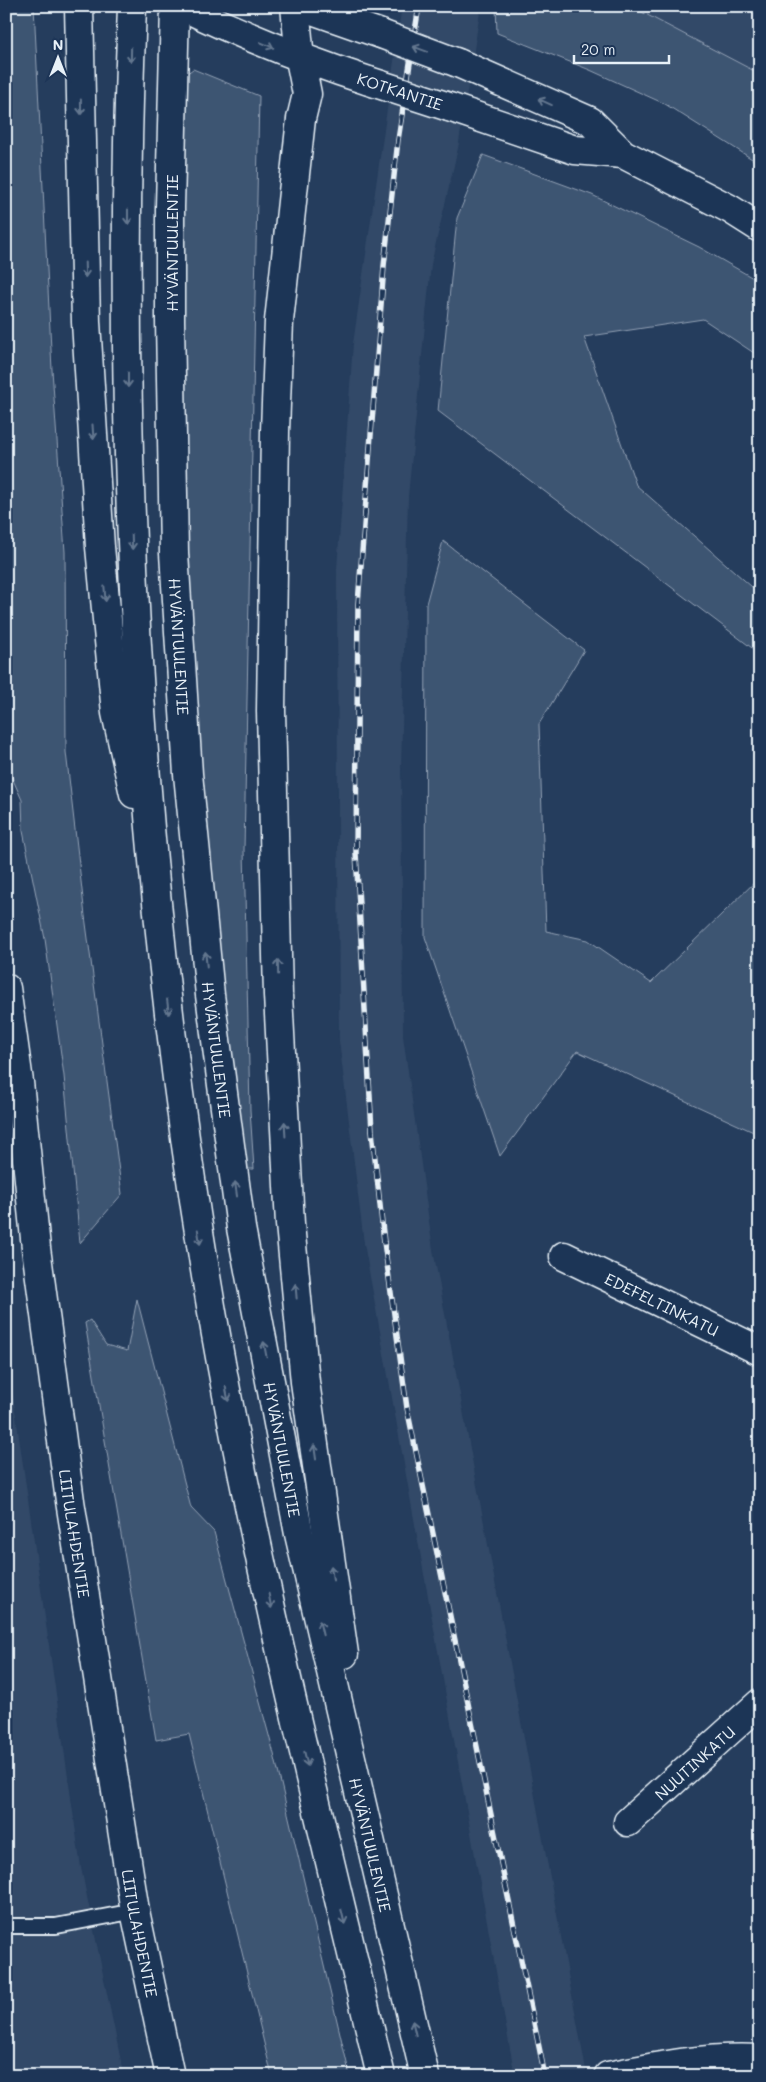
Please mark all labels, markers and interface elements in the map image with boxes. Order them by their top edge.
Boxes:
north arrow [32,32,82,82]
scale bar [574,32,668,64]
text: N [53,35,63,54]
text: 20 m [581,39,615,59]
one-way arrow [259,41,274,50]
one-way arrow [413,44,428,53]
one-way arrow [126,46,136,63]
street label: KOTKANTIE [354,67,446,115]
one-way arrow [538,96,553,106]
one-way arrow [76,99,86,115]
street label: HYVÄNTUULENTIE [161,174,182,312]
one-way arrow [123,209,133,225]
one-way arrow [80,262,90,278]
one-way arrow [123,372,133,388]
one-way arrow [89,424,98,440]
one-way arrow [127,534,137,550]
street label: HYVÄNTUULENTIE [165,577,195,716]
one-way arrow [100,586,110,602]
one-way arrow [201,951,211,967]
one-way arrow [273,959,282,975]
street label: HYVÄNTUULENTIE [198,981,237,1119]
one-way arrow [163,998,173,1014]
one-way arrow [280,1121,289,1137]
one-way arrow [230,1182,240,1198]
one-way arrow [195,1228,205,1244]
street label: EDEFELTINKATU [602,1267,722,1340]
one-way arrow [291,1283,301,1299]
one-way arrow [259,1342,269,1358]
street label: HYVÄNTUULENTIE [260,1380,306,1519]
one-way arrow [223,1385,233,1401]
one-way arrow [310,1445,320,1461]
street label: LIITULAHDENTIE [55,1468,96,1599]
one-way arrow [327,1565,337,1581]
one-way arrow [266,1592,275,1608]
one-way arrow [316,1621,325,1637]
street label: NUUTINKATU [649,1721,739,1804]
one-way arrow [302,1751,311,1767]
street label: HYVÄNTUULENTIE [345,1775,397,1914]
street label: LIITULAHDENTIE [118,1868,164,1999]
one-way arrow [339,1909,348,1925]
one-way arrow [409,2021,418,2037]

